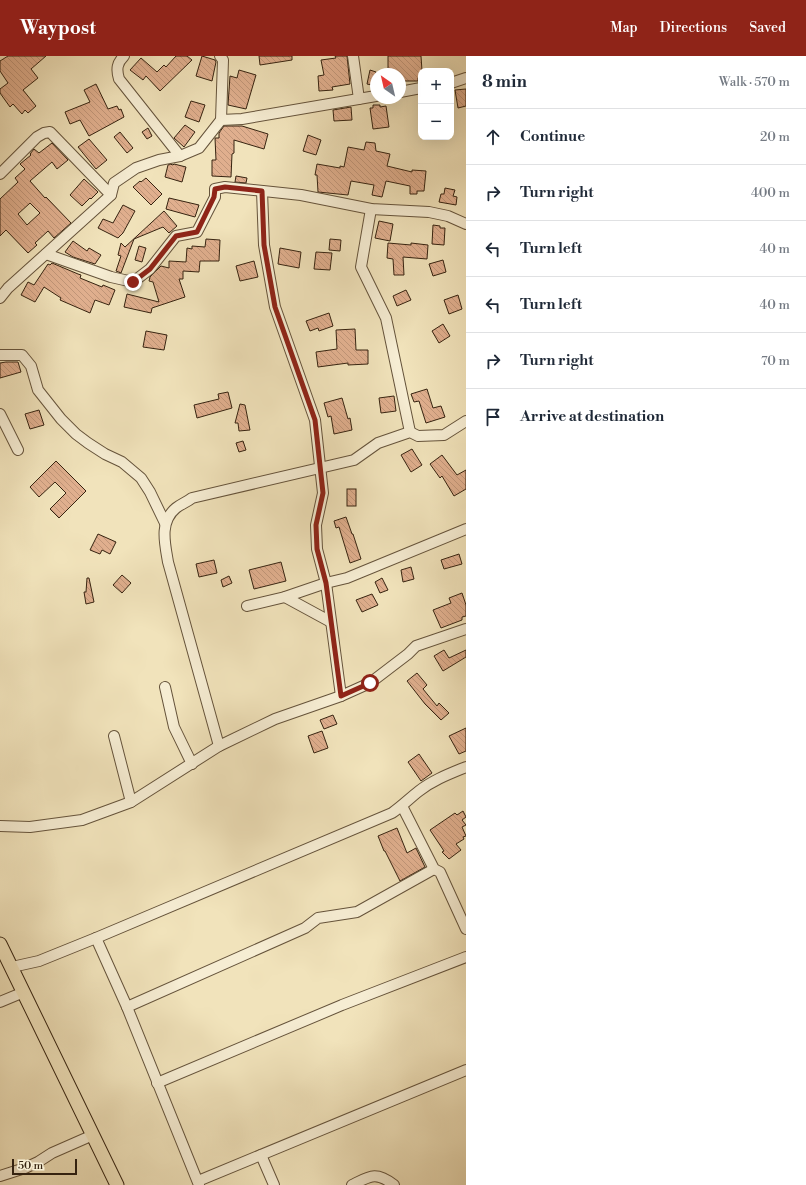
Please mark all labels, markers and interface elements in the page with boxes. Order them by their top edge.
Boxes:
text: Waypost [20,16,96,40]
text: Map [610,19,638,37]
text: Directions [660,19,727,37]
text: Saved [749,19,786,37]
north arrow [370,68,406,104]
map controls [418,68,454,140]
button: + [418,68,454,104]
text: 8 min [482,71,527,93]
text: Walk · 570 m [719,74,790,90]
button: − [418,104,454,140]
icon: ahead [482,126,504,148]
text: Continue [520,127,585,146]
text: 20 m [760,129,790,145]
icon: right [482,182,504,204]
text: Turn right [520,183,594,202]
text: 400 m [751,185,790,201]
icon: left [482,238,504,260]
text: Turn left [520,239,582,258]
text: 40 m [760,241,790,257]
route end [124,273,142,291]
icon: left [482,294,504,316]
text: Turn left [520,295,582,314]
text: 40 m [760,297,790,313]
icon: right [482,350,504,372]
text: Turn right [520,351,594,370]
text: 70 m [761,353,790,369]
icon: arrive [482,406,504,428]
text: Arrive at destination [520,407,664,426]
route start [361,674,379,692]
scale bar [12,1157,77,1176]
text: 50 m [18,1159,43,1173]

